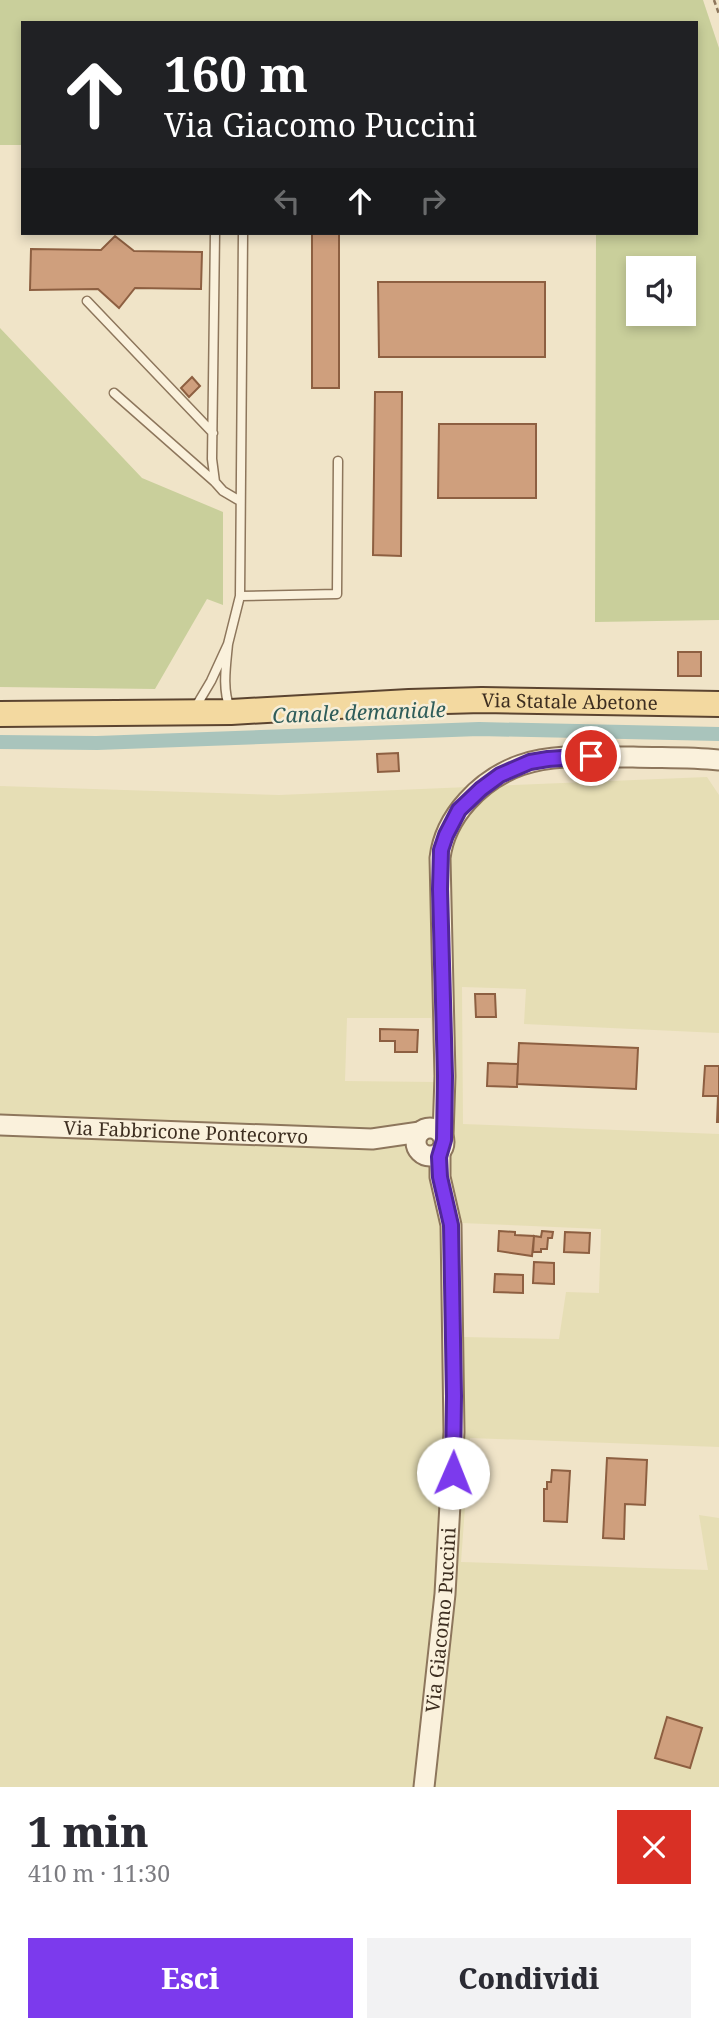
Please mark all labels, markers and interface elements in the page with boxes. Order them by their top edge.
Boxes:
text: 160 m [164,40,308,106]
icon: ahead [49,49,140,140]
text: Via Giacomo Puccini [164,103,477,146]
icon: left [268,182,306,220]
icon: ahead [341,182,379,220]
icon: right [414,182,452,220]
map controls [626,256,696,326]
button: sound [626,256,696,326]
street label: Via Statale Abetone [481,687,658,716]
water label: Canale demaniale [272,695,446,729]
pin [561,726,621,786]
icon: arrive [572,737,610,775]
street label: Via Fabbricone Pontecorvo [63,1114,309,1150]
position arrow [416,1436,490,1510]
street label: Via Giacomo Puccini [419,1527,462,1714]
text: 1 min [28,1802,149,1859]
button: close [617,1810,691,1884]
text: 410 m · 11:30 [28,1857,170,1889]
button: Esci [28,1938,353,2018]
button: Condividi [367,1938,691,2018]

